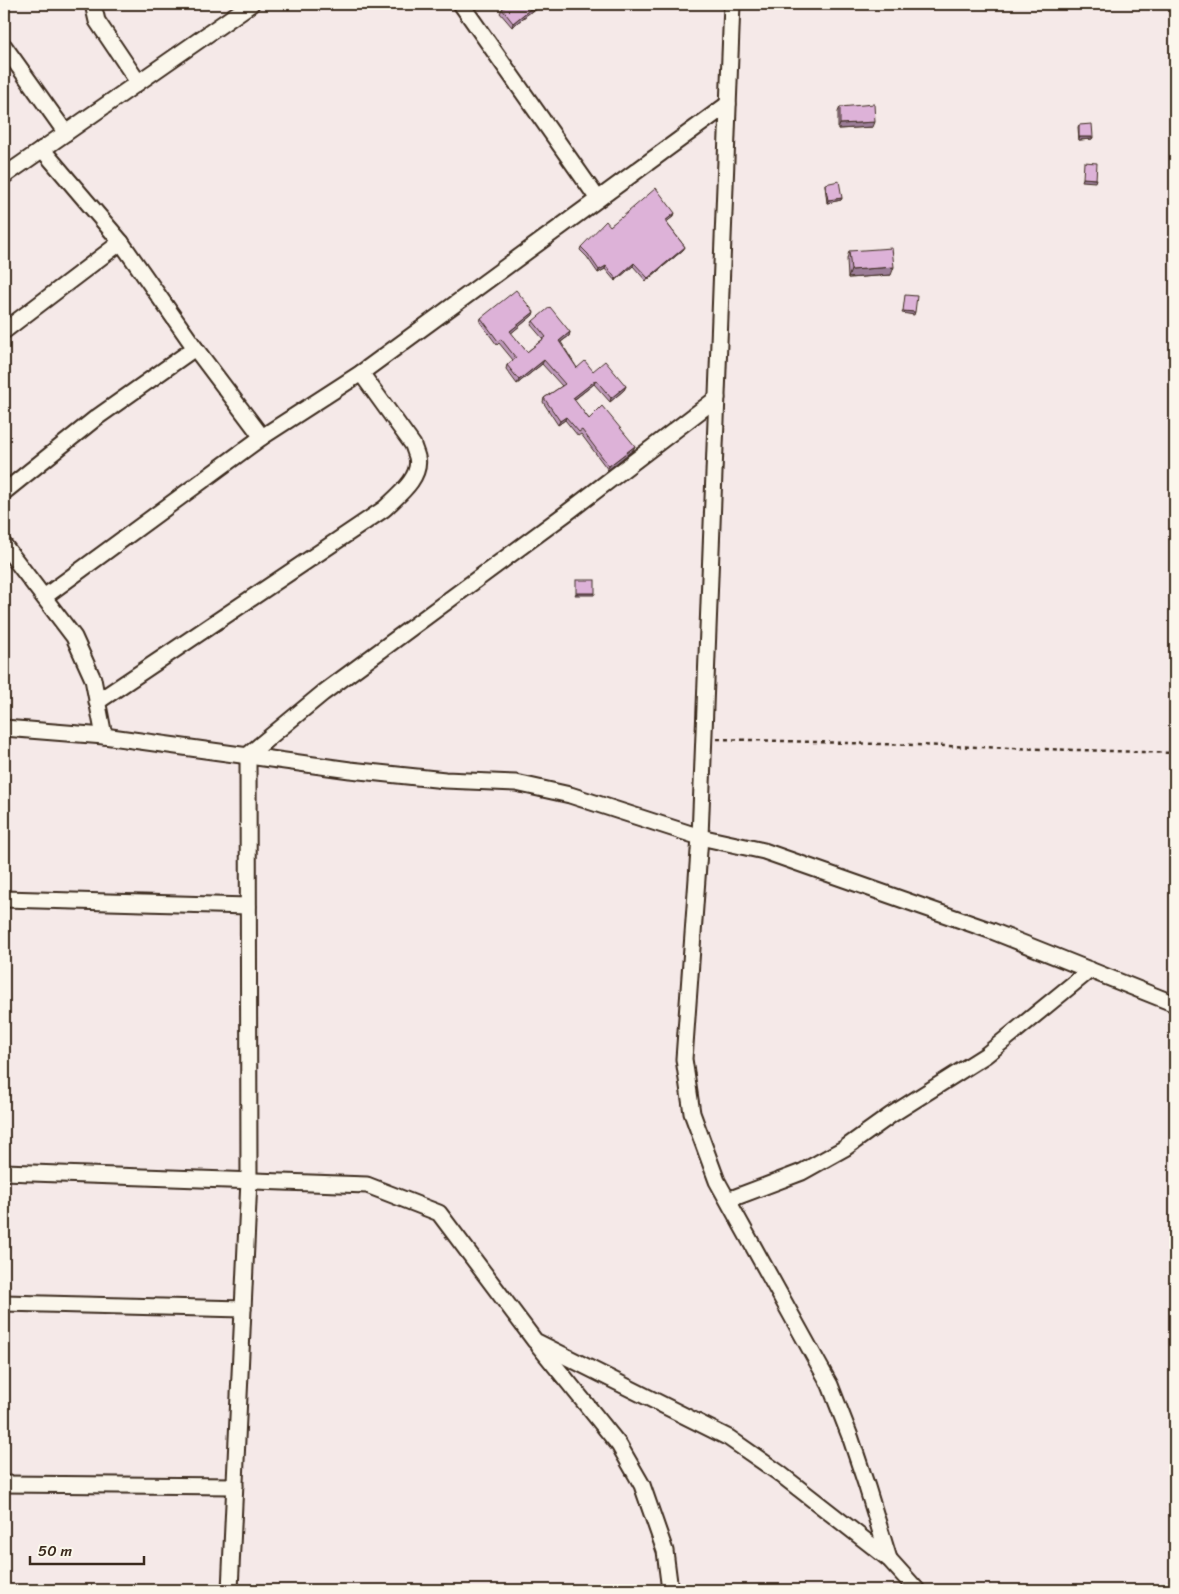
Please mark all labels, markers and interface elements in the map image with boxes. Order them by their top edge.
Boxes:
scale bar [30,1534,144,1566]
text: 50 m [38,1538,73,1564]

